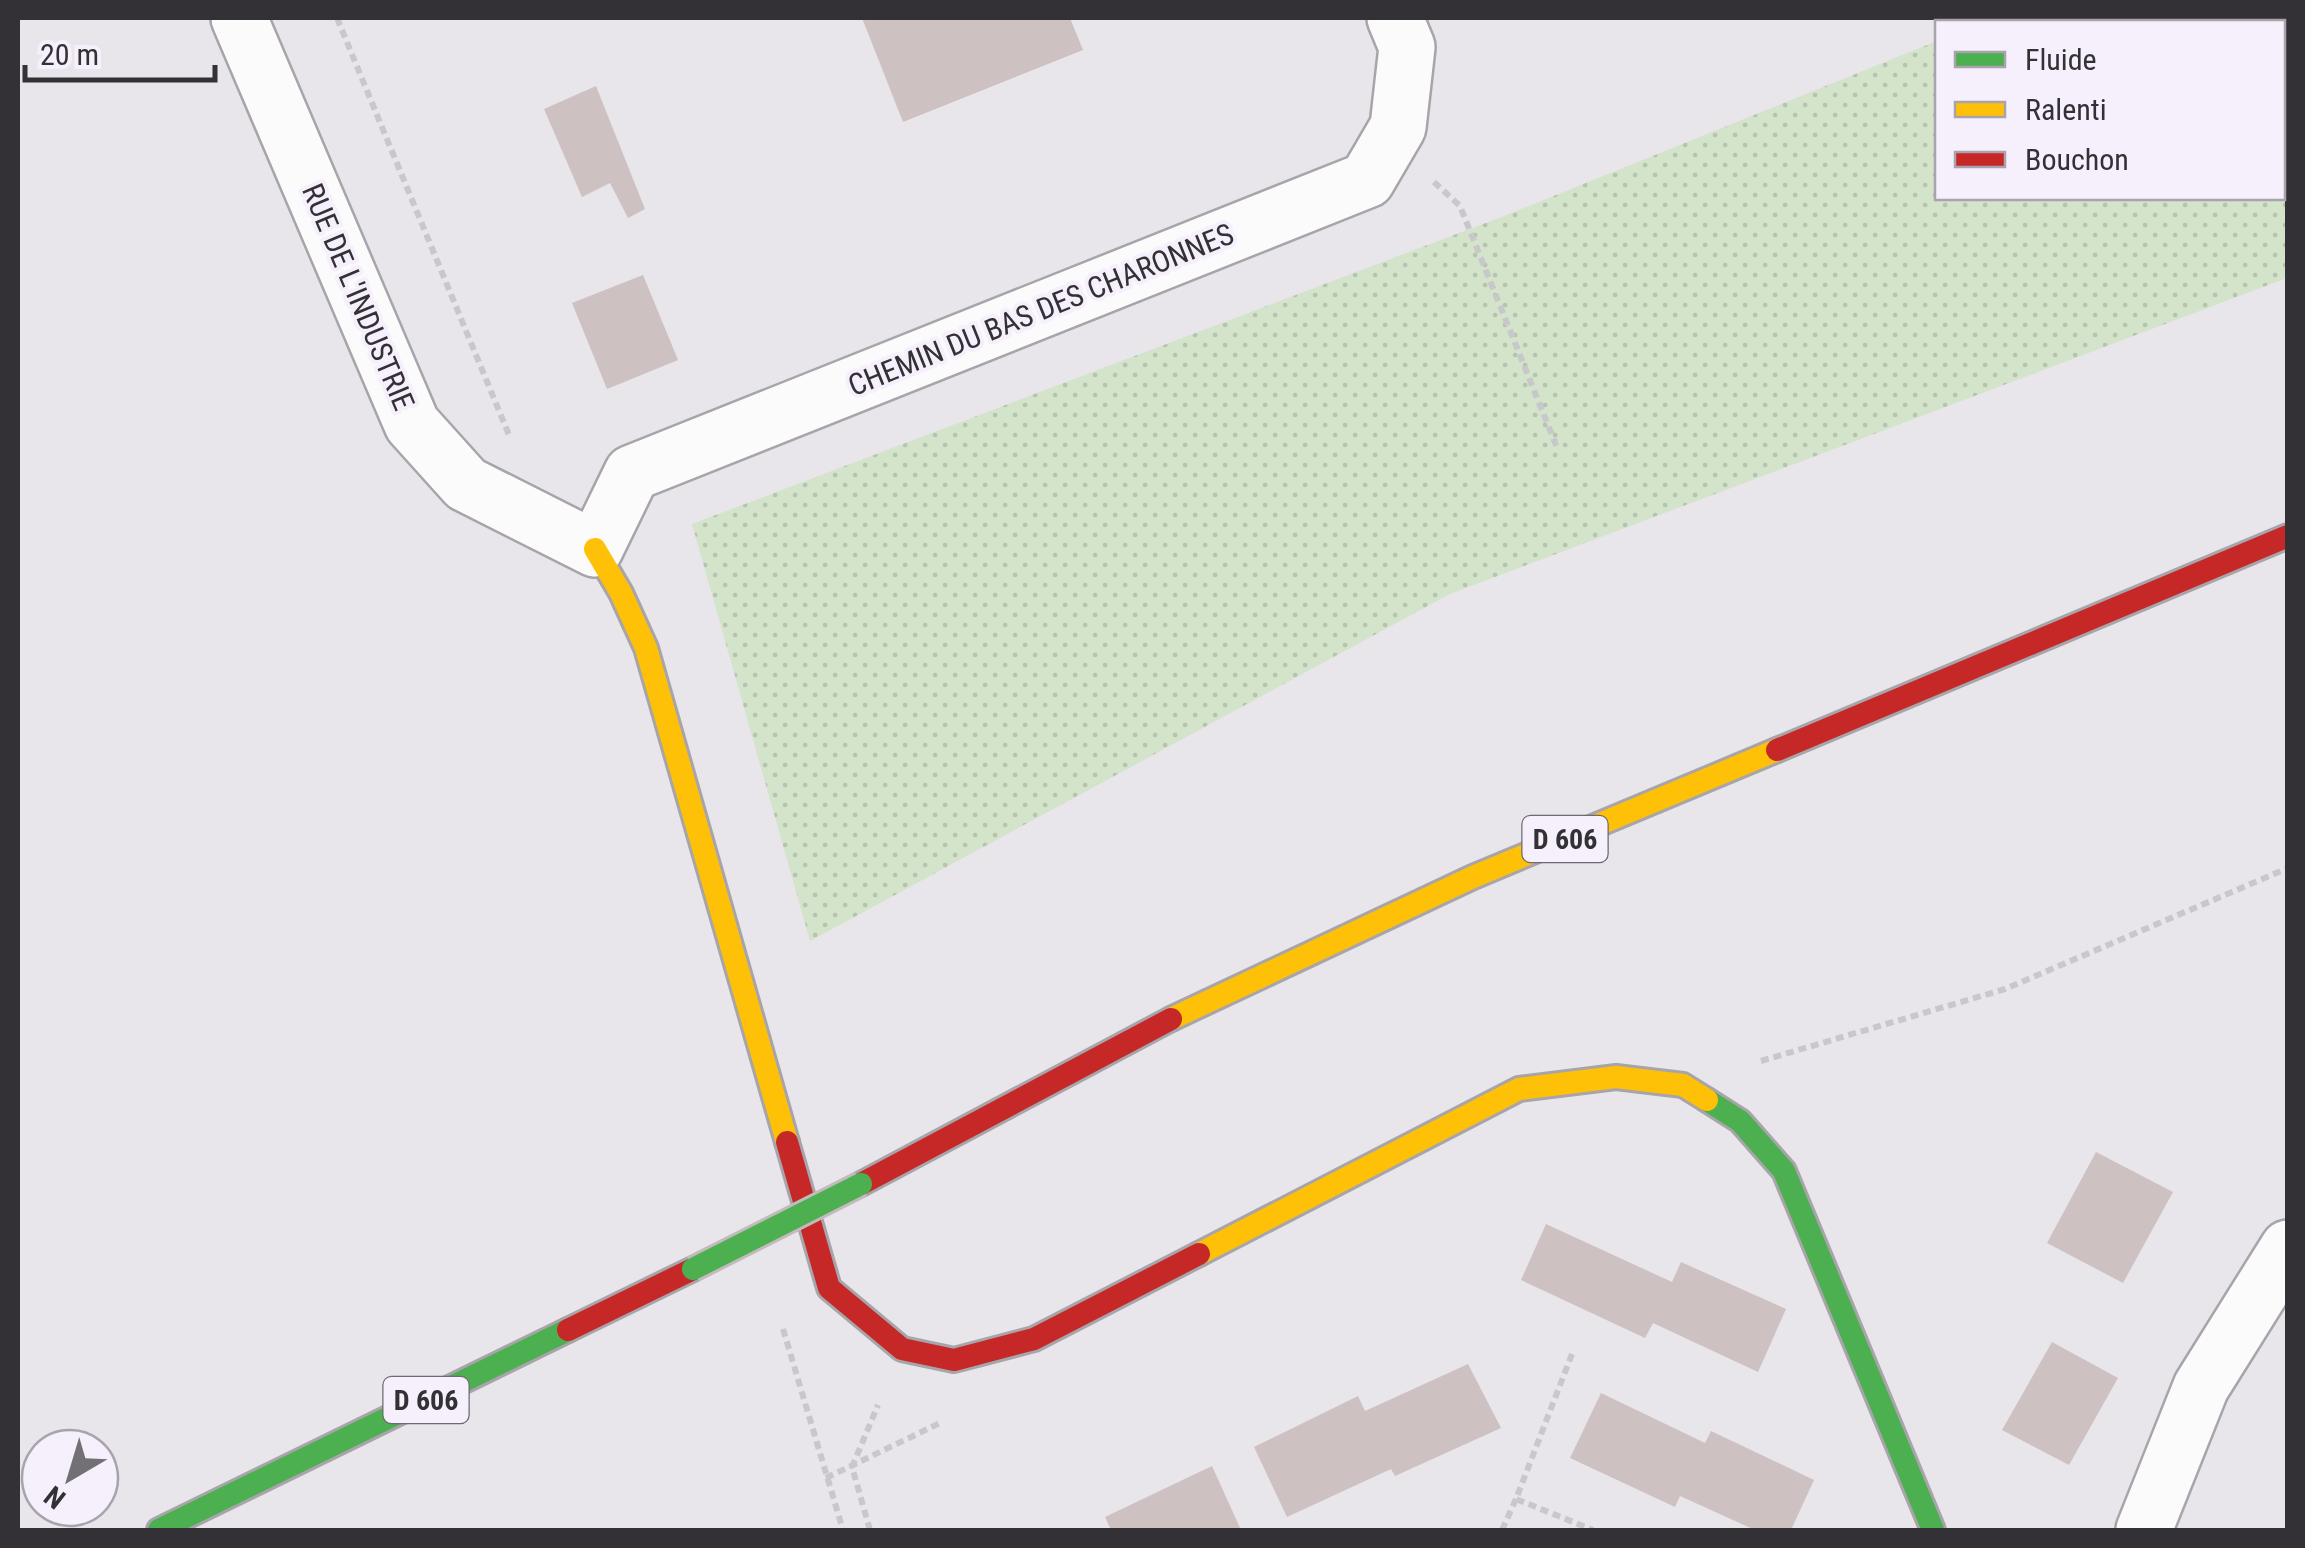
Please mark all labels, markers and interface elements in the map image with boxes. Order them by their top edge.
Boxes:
scale bar [25,20,215,82]
legend [1935,20,2285,200]
text: 20 m [40,37,99,72]
text: Fluide [2025,42,2097,77]
text: Ralenti [2025,92,2107,127]
text: Bouchon [2025,142,2129,177]
street label: RUE DE L'INDUSTRIE [295,178,422,415]
street label: CHEMIN DU BAS DES CHARONNES [843,216,1239,403]
road number: D 606 [1522,816,1608,862]
road number: D 606 [384,1377,468,1423]
north arrow [20,1428,120,1528]
text: N [38,1479,72,1516]

